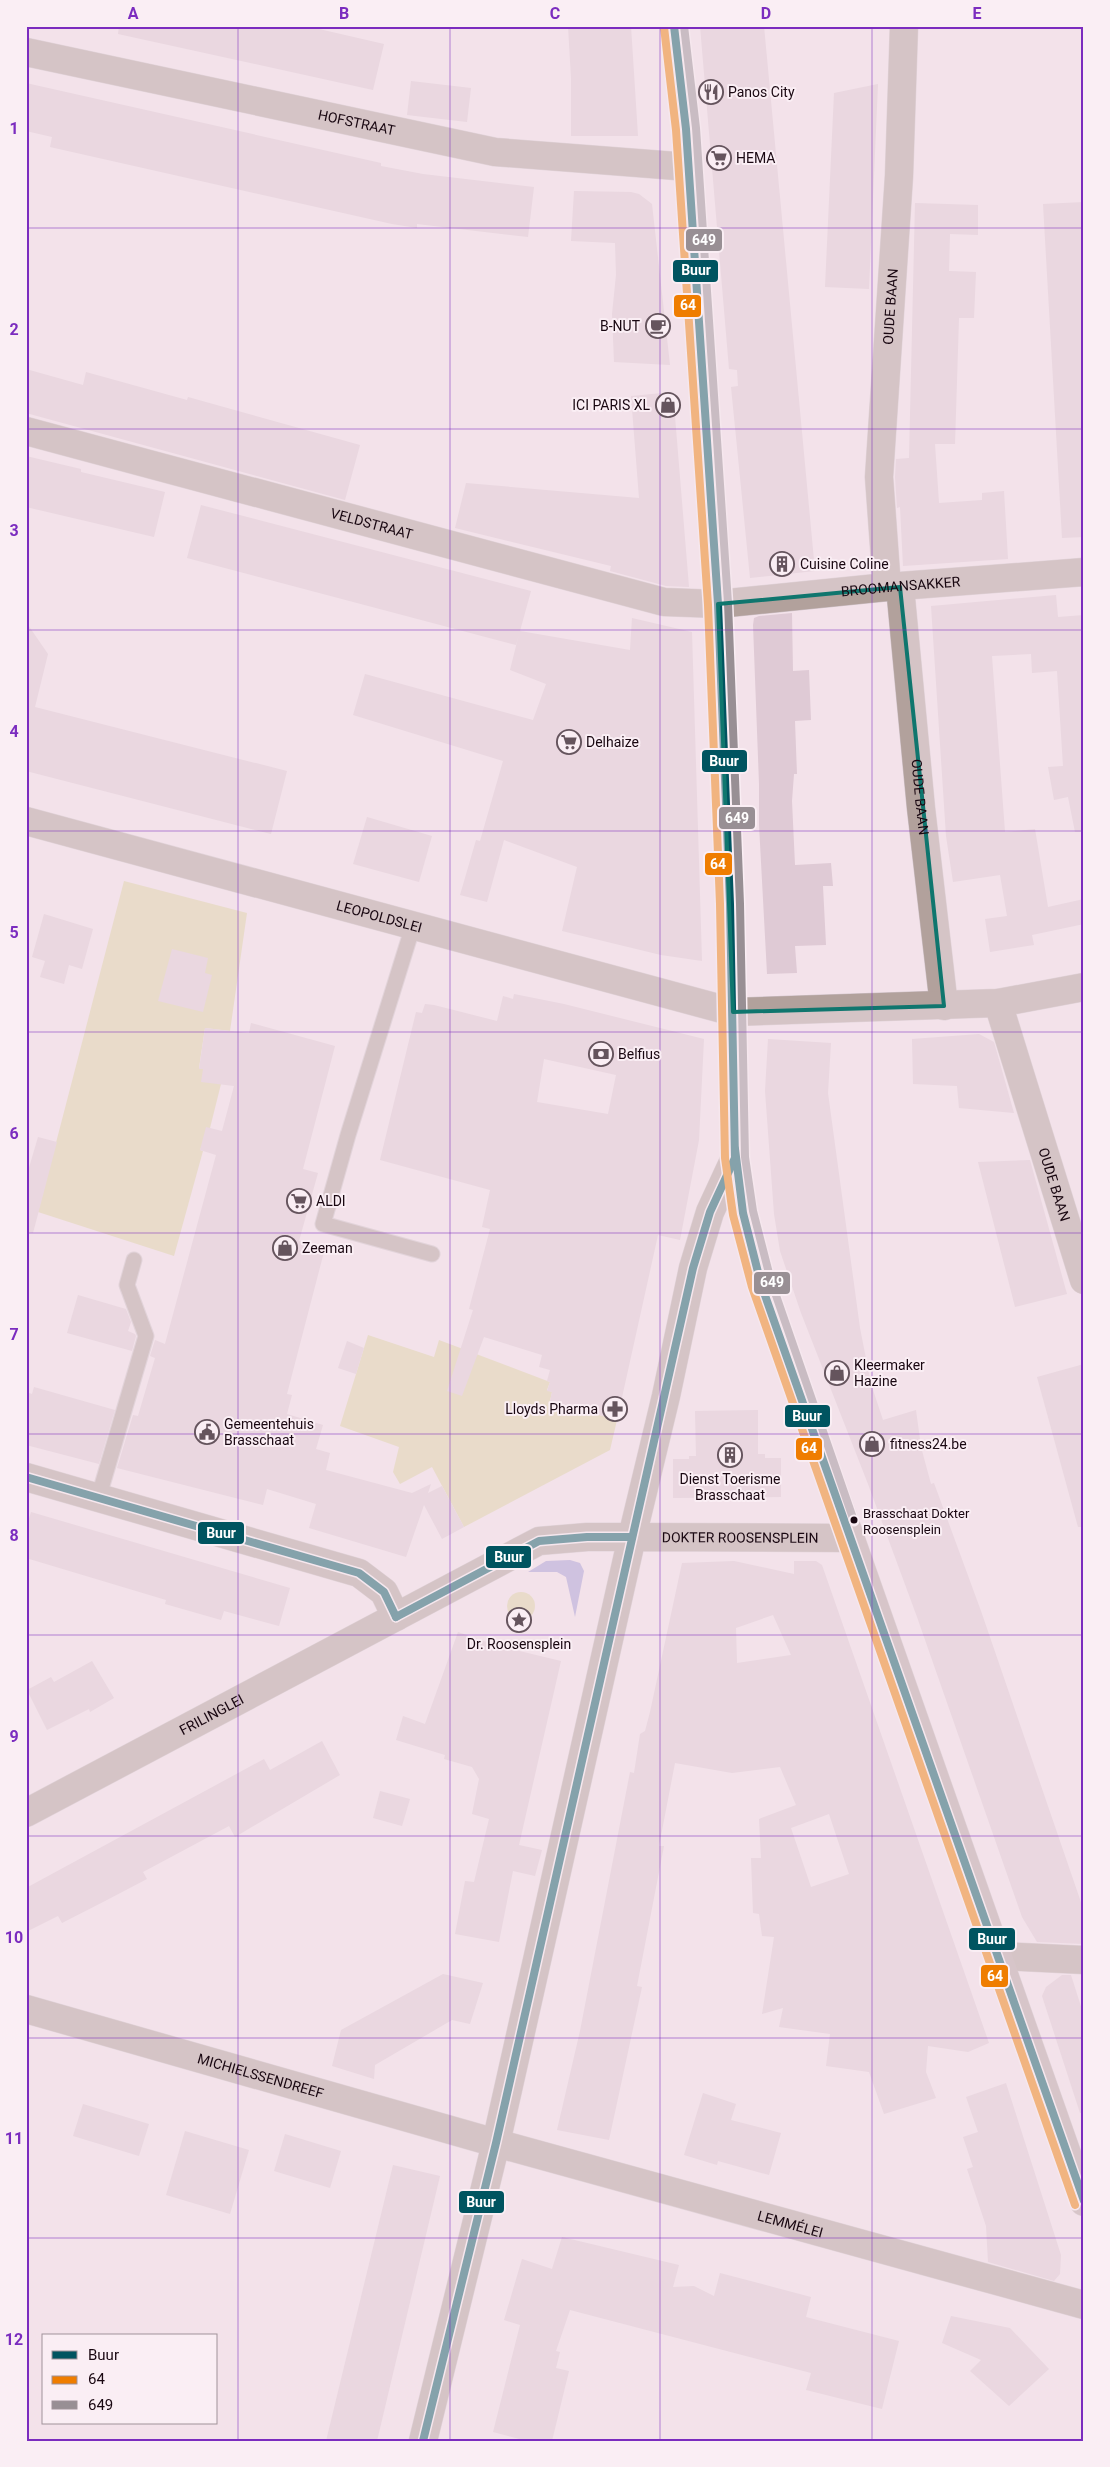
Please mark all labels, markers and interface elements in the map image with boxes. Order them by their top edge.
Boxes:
text: A [128,4,139,23]
text: B [339,4,349,23]
text: C [550,4,560,23]
text: D [761,4,771,23]
text: E [973,4,982,23]
restaurant icon: Panos City [698,79,724,105]
place label: Panos City [728,84,795,100]
street label: HOFSTRAAT [317,106,397,139]
text: 1 [9,119,19,138]
supermarket icon: HEMA [706,145,732,171]
place label: HEMA [736,150,775,166]
line badge: 649 [685,228,723,252]
text: 649 [692,232,716,248]
line badge: Buur [672,259,719,283]
text: Buur [681,262,711,278]
street label: OUDE BAAN [880,268,901,345]
line badge: 64 [673,294,702,318]
text: 64 [680,297,696,313]
cafe icon: B-NUT [645,313,671,339]
place label: B-NUT [600,318,641,334]
text: 2 [9,320,19,339]
shop icon: ICI PARIS XL [655,392,681,418]
place label: ICI PARIS XL [572,397,650,413]
street label: VELDSTRAAT [329,505,415,543]
text: 3 [9,521,19,540]
building icon: Cuisine Coline [769,551,795,577]
place label: Cuisine Coline [800,556,889,572]
street label: BROOMANSAKKER [840,573,961,600]
text: 4 [9,722,19,741]
supermarket icon: Delhaize [556,729,582,755]
place label: Delhaize [586,734,639,750]
line badge: Buur [701,749,748,773]
text: Buur [709,753,739,769]
street label: OUDE BAAN [908,758,932,836]
line badge: 649 [718,806,756,830]
text: 649 [725,810,749,826]
line badge: 64 [704,852,733,876]
text: 64 [710,856,726,872]
street label: LEOPOLDSLEI [335,897,424,936]
text: 5 [9,923,19,942]
bank icon: Belfius [588,1041,614,1067]
place label: Belfius [618,1046,660,1062]
text: 6 [9,1124,19,1143]
street label: OUDE BAAN [1035,1146,1073,1223]
supermarket icon: ALDI [286,1188,312,1214]
place label: ALDI [316,1193,346,1209]
shop icon: Zeeman [272,1235,298,1261]
place label: Zeeman [302,1240,353,1256]
line badge: 649 [753,1271,791,1295]
text: 649 [760,1274,784,1290]
text: 7 [9,1325,19,1344]
place label: Kleermaker Hazine [854,1357,925,1389]
shop icon: Kleermaker Hazine [824,1360,850,1386]
pharmacy icon: Lloyds Pharma [602,1396,628,1422]
place label: Lloyds Pharma [505,1401,598,1417]
line badge: Buur [784,1404,831,1428]
text: Buur [792,1408,822,1424]
place label: Gemeentehuis Brasschaat [224,1416,314,1448]
public building icon: Gemeentehuis Brasschaat [194,1419,220,1445]
shop icon: fitness24.be [859,1431,885,1457]
place label: fitness24.be [890,1436,967,1452]
line badge: 64 [795,1437,823,1461]
text: 64 [801,1440,817,1456]
building icon: Dienst Toerisme Brasschaat [717,1442,743,1468]
place label: Dienst Toerisme Brasschaat [680,1471,780,1503]
place label: Brasschaat Dokter Roosensplein [863,1506,970,1537]
marker: Brasschaat Dokter Roosensplein [849,1515,859,1525]
line badge: Buur [197,1521,245,1545]
text: Buur [206,1525,236,1541]
text: 8 [9,1526,19,1545]
street label: DOKTER ROOSENSPLEIN [662,1529,819,1546]
line badge: Buur [485,1545,532,1569]
text: Buur [494,1549,524,1565]
place icon: Dr. Roosensplein [506,1607,532,1633]
place label: Dr. Roosensplein [467,1636,571,1652]
street label: FRILINGLEI [177,1691,246,1738]
text: 9 [9,1727,19,1746]
line badge: Buur [968,1927,1016,1951]
text: 10 [5,1928,23,1947]
text: Buur [977,1931,1007,1947]
line badge: 64 [980,1964,1009,1988]
text: 64 [987,1968,1003,1984]
street label: MICHIELSSENDREEF [196,2050,326,2102]
text: 11 [5,2129,23,2148]
line badge: Buur [458,2190,505,2214]
text: Buur [466,2194,496,2210]
street label: LEMMÉLEI [756,2207,825,2241]
text: 12 [5,2330,23,2349]
legend [42,2334,218,2424]
text: Buur [88,2346,119,2364]
text: 64 [88,2370,105,2388]
text: 649 [88,2396,113,2414]

